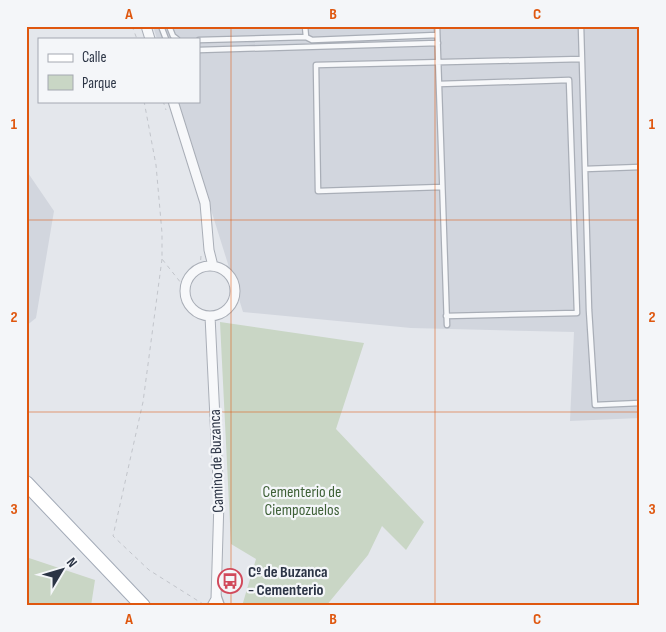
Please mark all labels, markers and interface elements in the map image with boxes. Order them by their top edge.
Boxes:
text: A [124,5,133,24]
text: B [329,5,337,24]
text: C [533,5,541,24]
legend [38,38,200,102]
text: Calle [82,48,106,67]
text: Parque [82,74,117,93]
text: 1 [11,115,18,134]
text: 1 [649,115,656,134]
text: 2 [10,308,18,327]
text: 2 [648,308,656,327]
street label: Camino de Buzanca [206,409,228,513]
park label: Cementerio de Ciempozuelos [263,483,341,520]
text: 3 [10,500,18,519]
text: 3 [648,500,656,519]
north arrow [38,544,88,594]
text: N [63,554,81,570]
place label: Cº de Buzanca - Cementerio [248,563,328,600]
bus stop icon: Cº de Buzanca - Cementerio [217,568,243,594]
text: A [124,610,133,629]
text: B [329,610,337,629]
text: C [533,610,541,629]

